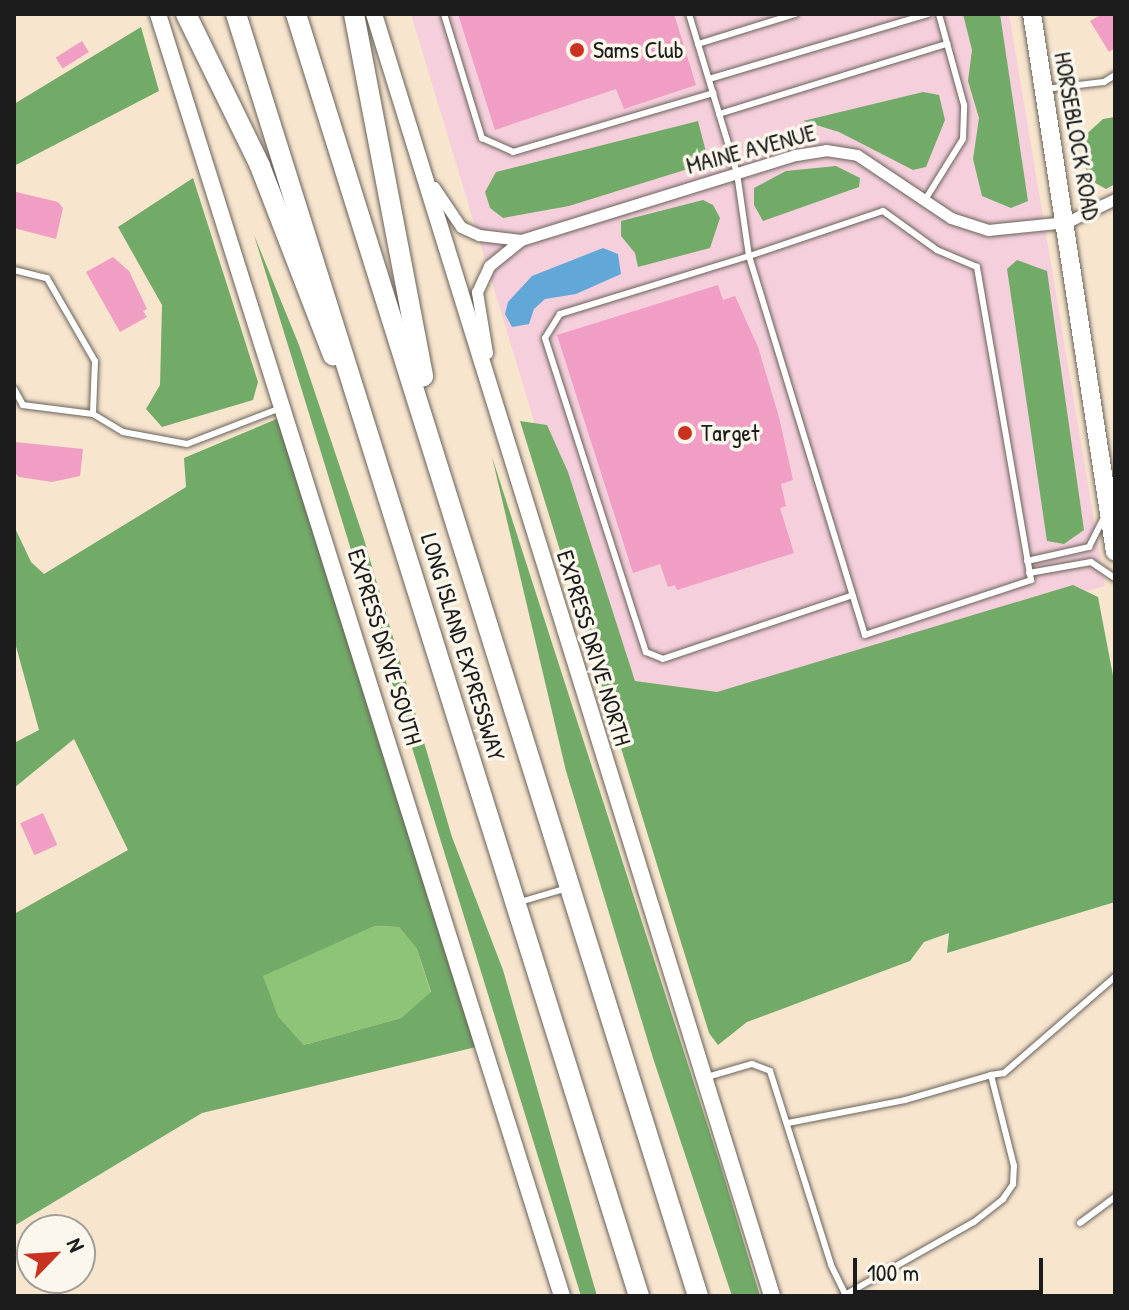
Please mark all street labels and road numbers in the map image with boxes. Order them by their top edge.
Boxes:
street label: HORSEBLOCK ROAD [1048,50,1106,222]
street label: MAINE AVENUE [683,118,819,180]
street label: LONG ISLAND EXPRESSWAY [415,530,511,764]
street label: EXPRESS DRIVE SOUTH [342,546,428,748]
street label: EXPRESS DRIVE NORTH [551,547,637,749]

